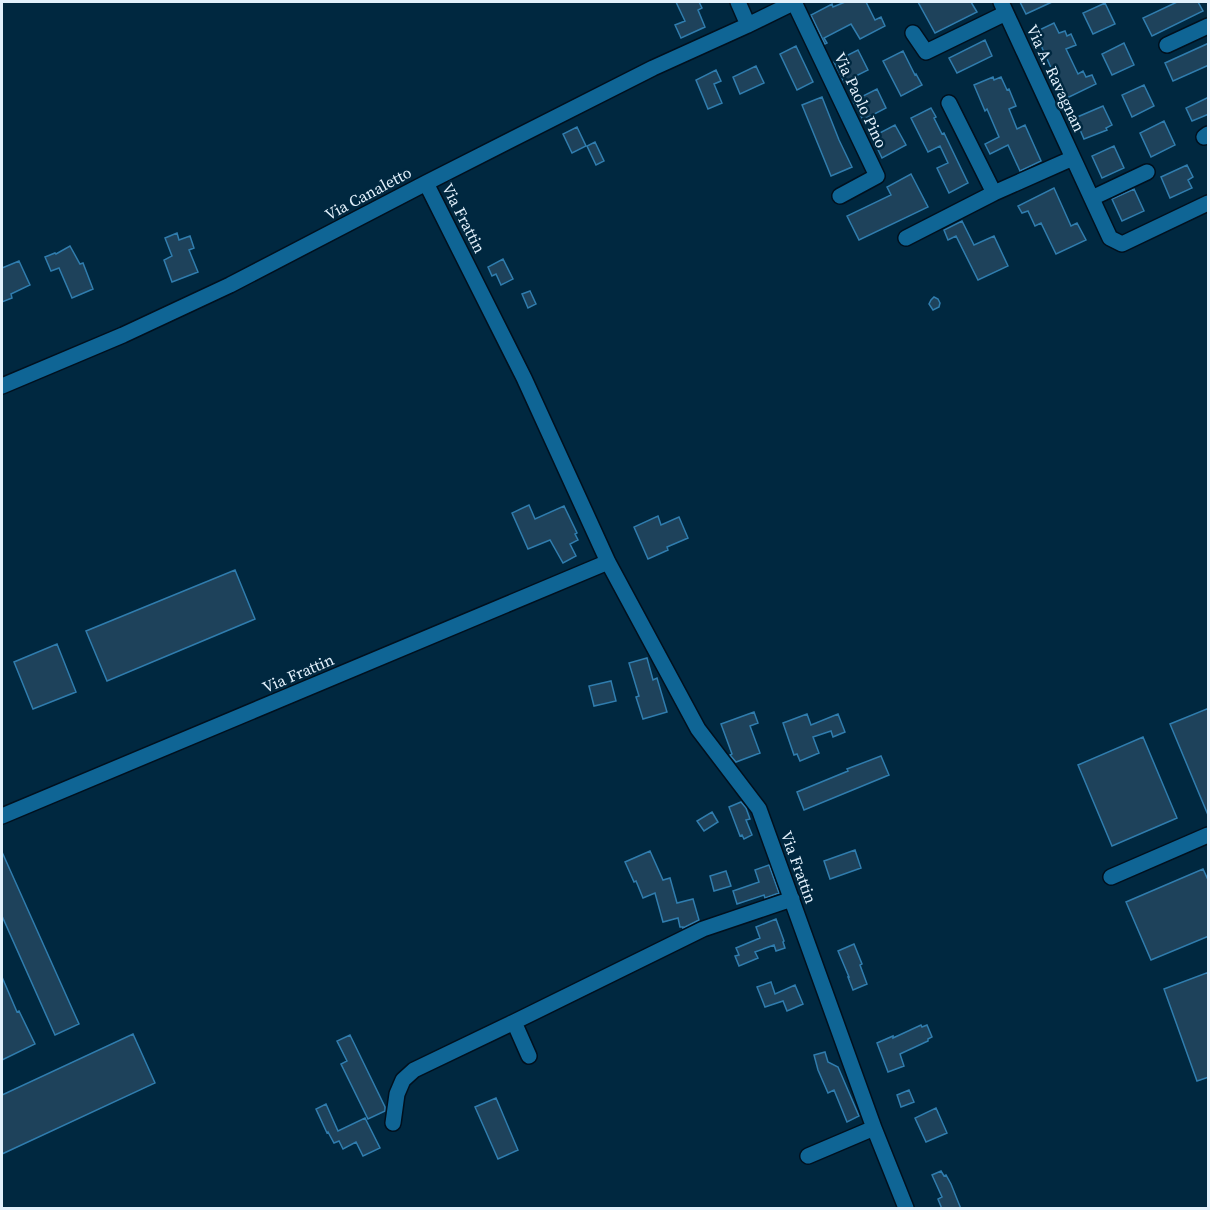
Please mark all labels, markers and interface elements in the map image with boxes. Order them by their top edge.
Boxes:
street label: Via A. Ravagnan [1022,21,1091,135]
street label: Via Paolo Pino [829,49,893,152]
street label: Via Canaletto [321,161,415,225]
street label: Via Frattin [437,179,491,257]
street label: Via Frattin [259,648,337,698]
street label: Via Frattin [776,828,822,907]

